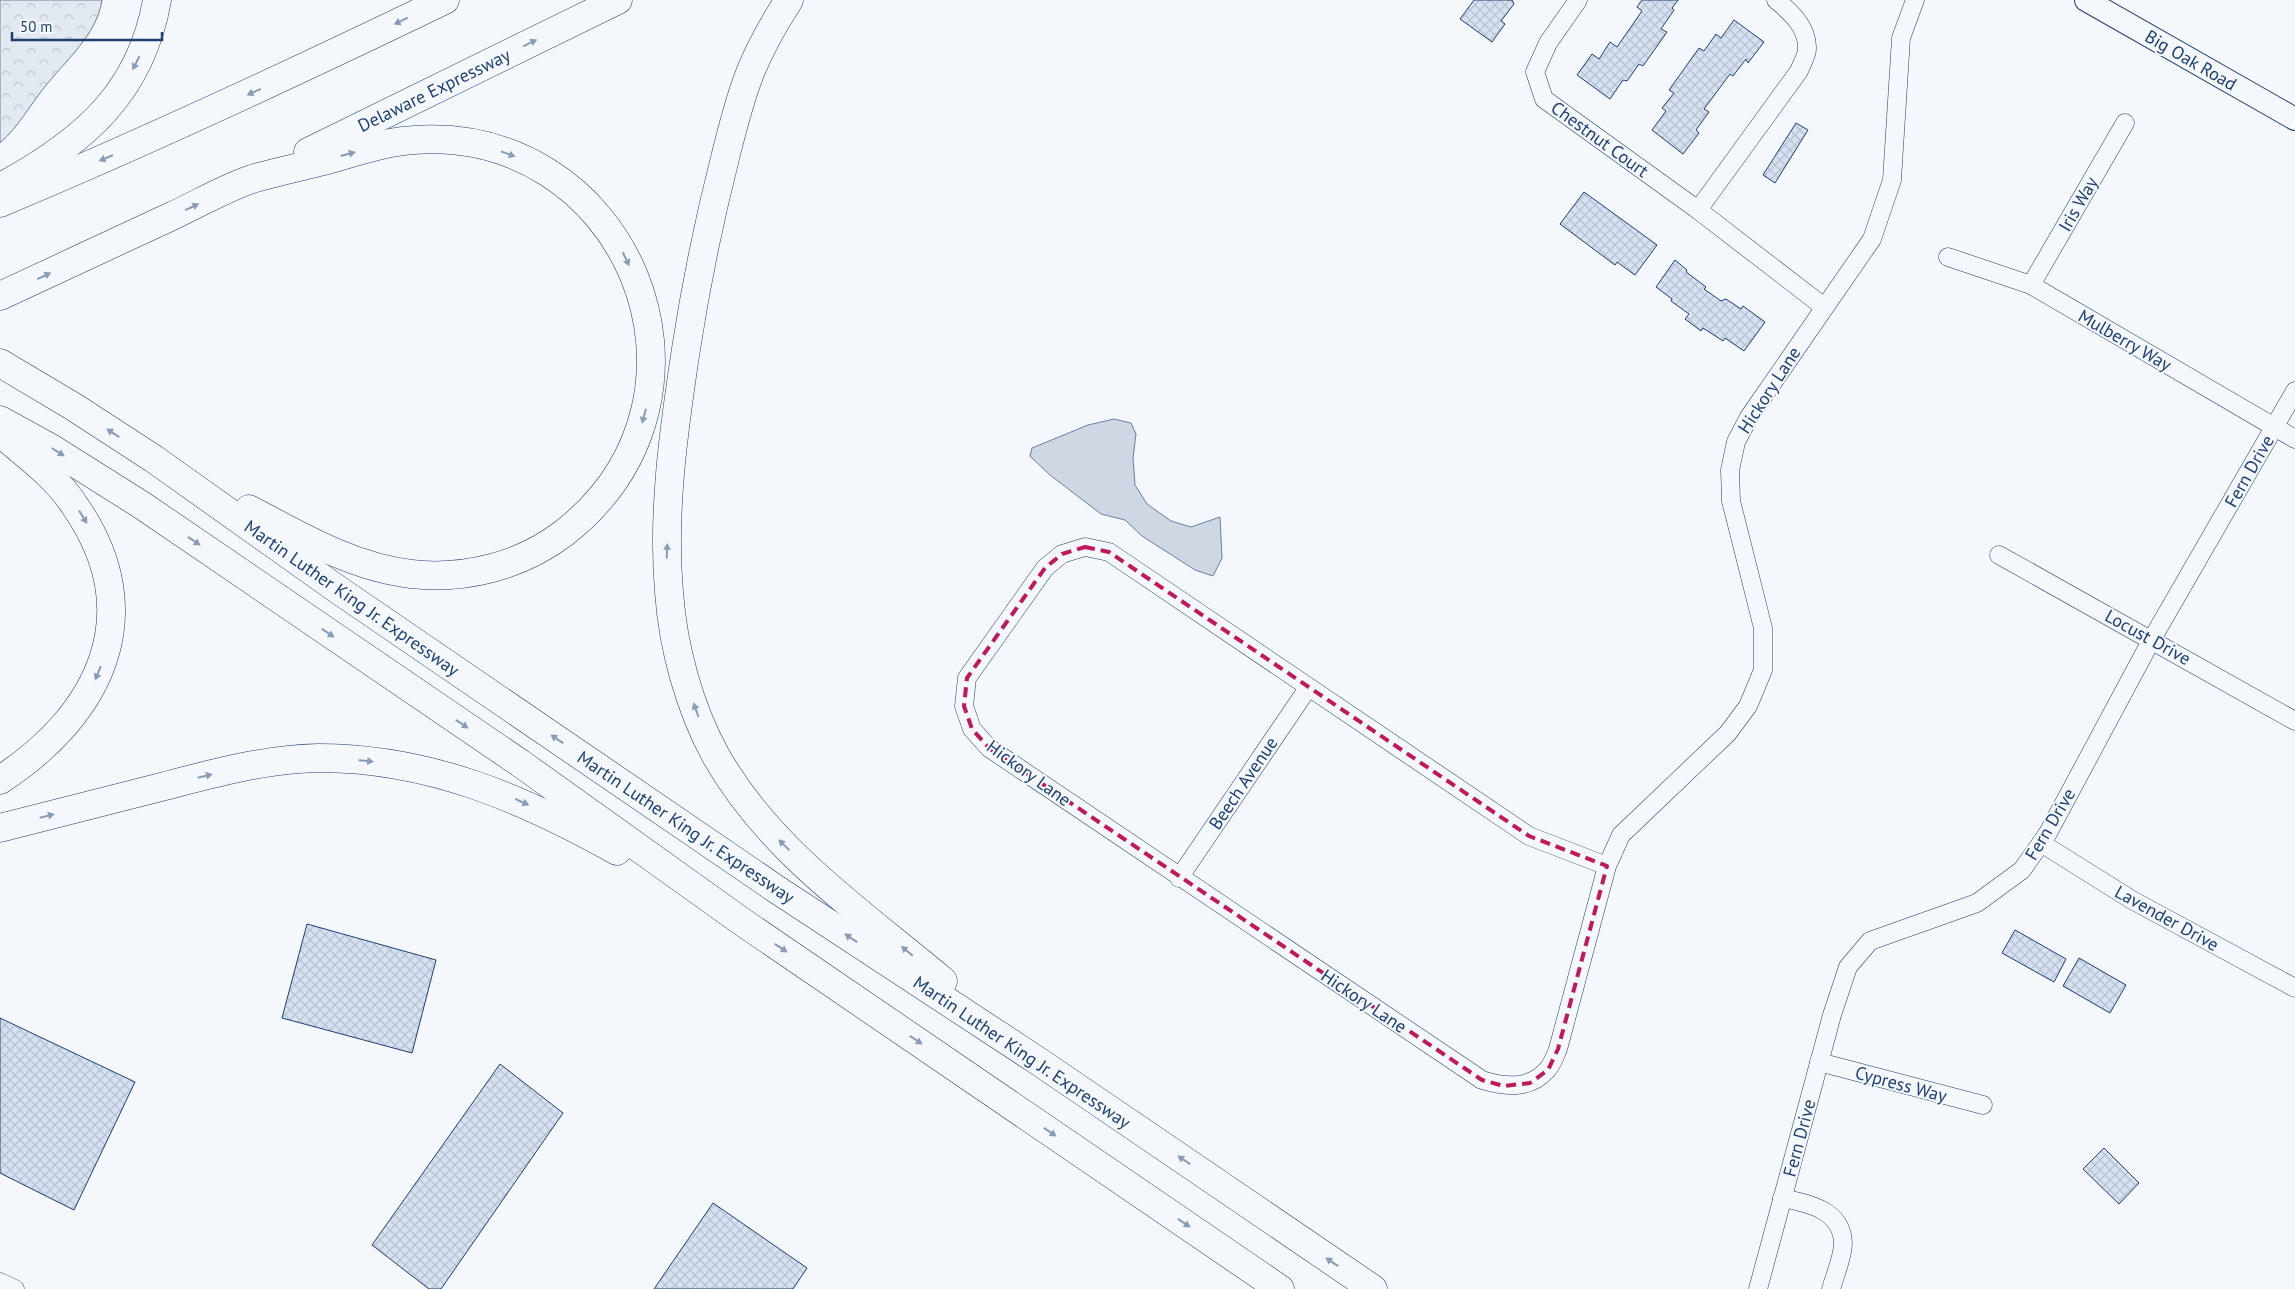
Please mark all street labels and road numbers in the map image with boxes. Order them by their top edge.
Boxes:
street label: Big Oak Road [2141,25,2241,95]
street label: Delaware Expressway [354,43,515,137]
street label: Chestnut Court [1547,96,1653,182]
street label: Iris Way [2053,172,2103,236]
street label: Mulberry Way [2074,304,2176,376]
street label: Hickory Lane [1732,342,1806,438]
street label: Fern Drive [2219,431,2279,511]
street label: Martin Luther King Jr. Expressway [240,515,464,682]
street label: Locust Drive [2101,604,2195,670]
street label: Beech Avenue [1204,732,1282,834]
street label: Hickory Lane [982,735,1076,811]
street label: Martin Luther King Jr. Expressway [573,746,800,909]
street label: Fern Drive [2020,784,2080,864]
street label: Lavender Drive [2111,880,2223,956]
street label: Hickory Lane [1317,964,1411,1038]
street label: Martin Luther King Jr. Expressway [909,971,1136,1134]
street label: Cypress Way [1853,1061,1950,1107]
street label: Fern Drive [1778,1097,1820,1179]

